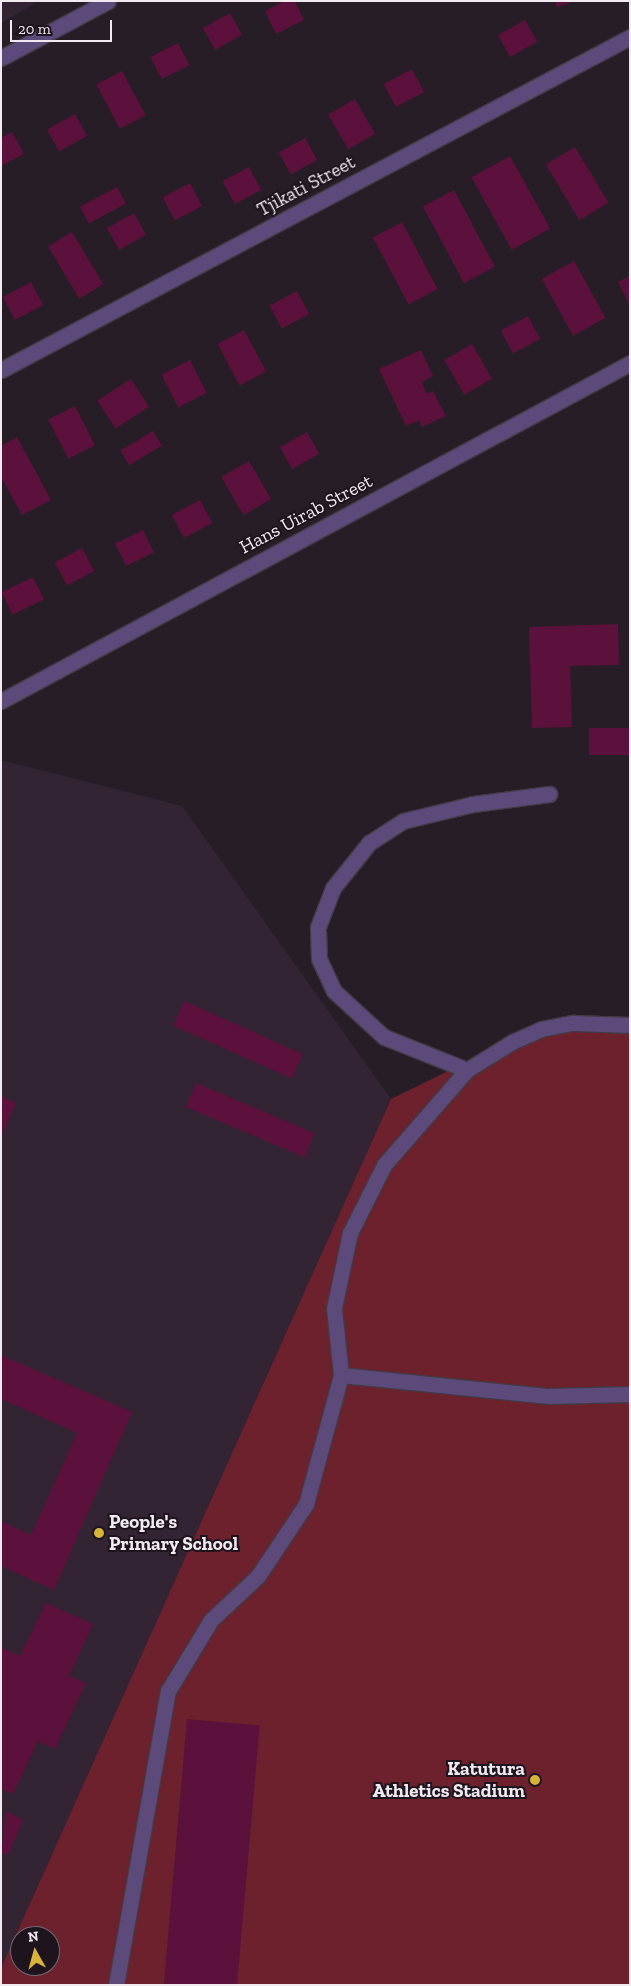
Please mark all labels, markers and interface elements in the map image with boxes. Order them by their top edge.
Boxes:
scale bar [12,10,115,42]
text: 20 m [18,20,51,38]
street label: Tjikati Street [253,151,359,221]
street label: Hans Uirab Street [236,469,376,559]
place label: People's Primary School [109,1511,239,1555]
marker: People's Primary School [93,1527,105,1539]
place label: Katutura Athletics Stadium [373,1758,525,1802]
marker: Katutura Athletics Stadium [529,1774,541,1786]
north arrow [10,1926,60,1976]
text: N [27,1928,40,1946]

